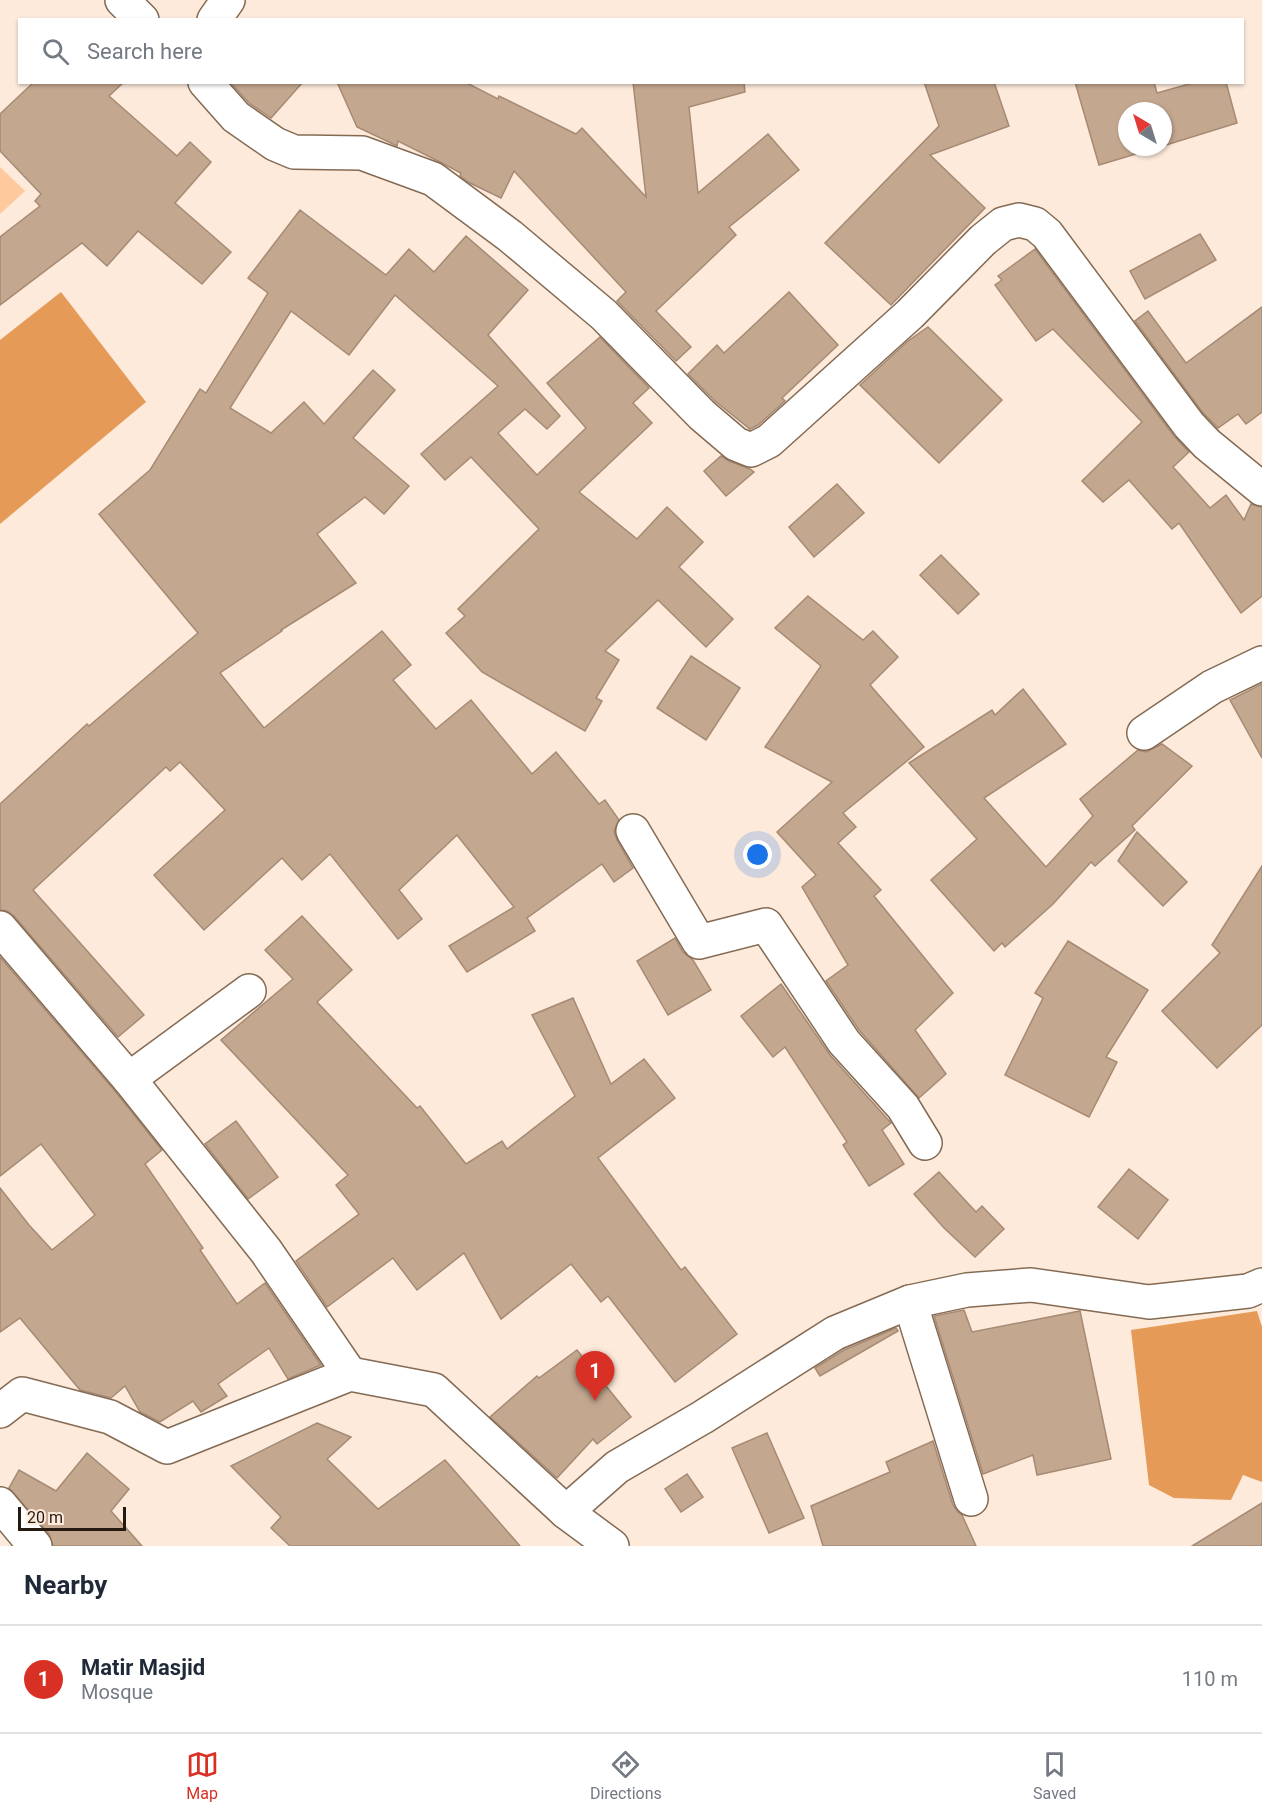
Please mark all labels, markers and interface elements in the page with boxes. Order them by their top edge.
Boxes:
search box [18,18,1244,84]
icon: search [39,35,72,68]
text: Search here [87,39,203,64]
north arrow [1118,102,1172,156]
your location [743,840,772,869]
pin: 1 [576,1352,614,1401]
scale bar [18,1504,126,1532]
text: 20 m [27,1508,63,1527]
text: Nearby [24,1570,107,1600]
text: Matir Masjid [81,1655,205,1680]
text: 1 [38,1667,49,1691]
text: 110 m [1182,1667,1238,1691]
text: Mosque [81,1680,153,1704]
tab: Map [186,1748,219,1803]
tab: Directions [590,1748,662,1803]
tab: Saved [1033,1748,1076,1803]

